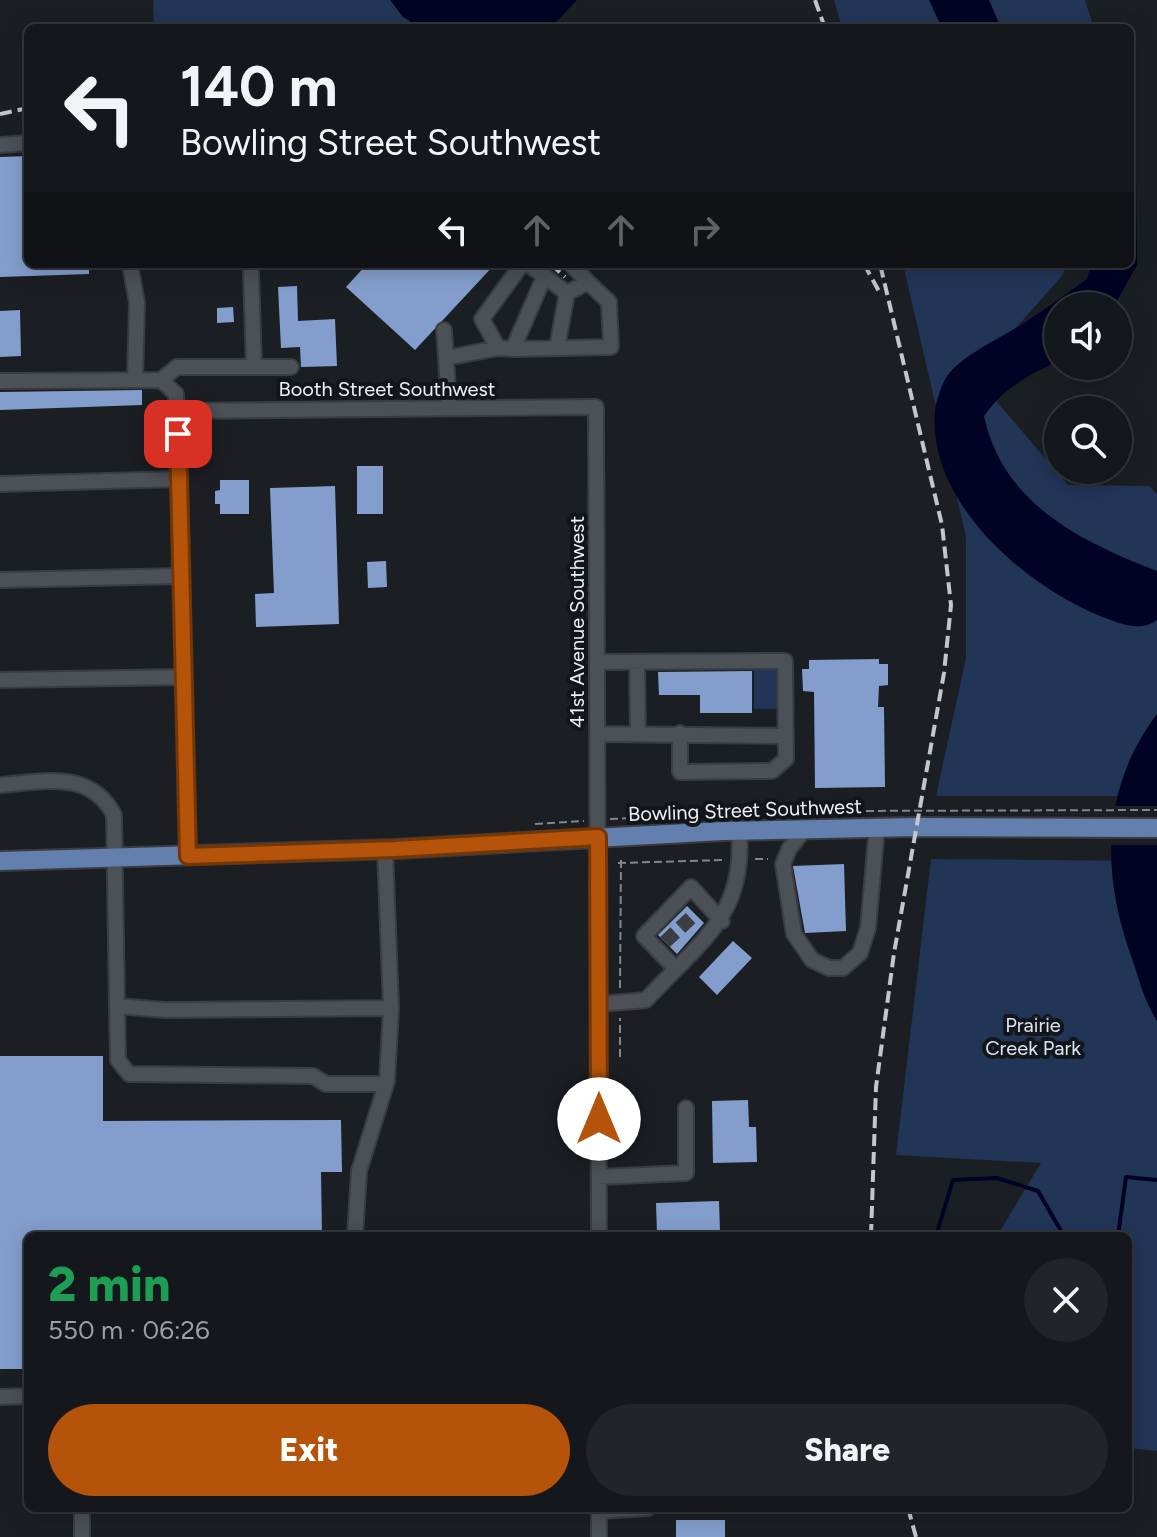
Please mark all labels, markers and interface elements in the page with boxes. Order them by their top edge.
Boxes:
text: 140 m [180,53,338,120]
icon: left [48,56,152,160]
text: Bowling Street Southwest [180,121,601,164]
icon: left [431,208,475,252]
icon: ahead [515,208,559,252]
icon: ahead [599,208,643,252]
icon: right [683,208,727,252]
map controls [1044,292,1132,484]
button: sound [1044,292,1132,380]
street label: Booth Street Southwest [279,377,495,401]
button: search [1044,396,1132,484]
pin [144,400,212,468]
icon: arrive [156,412,200,456]
street label: 41st Avenue Southwest [565,516,589,728]
street label: Bowling Street Southwest [628,794,862,826]
park label: Prairie Creek Park [985,1013,1081,1060]
position arrow [557,1077,641,1161]
text: 2 min [48,1255,171,1313]
button: close [1024,1258,1108,1342]
text: 550 m · 06:26 [48,1314,210,1346]
button: Exit [48,1404,570,1496]
button: Share [586,1404,1108,1496]

